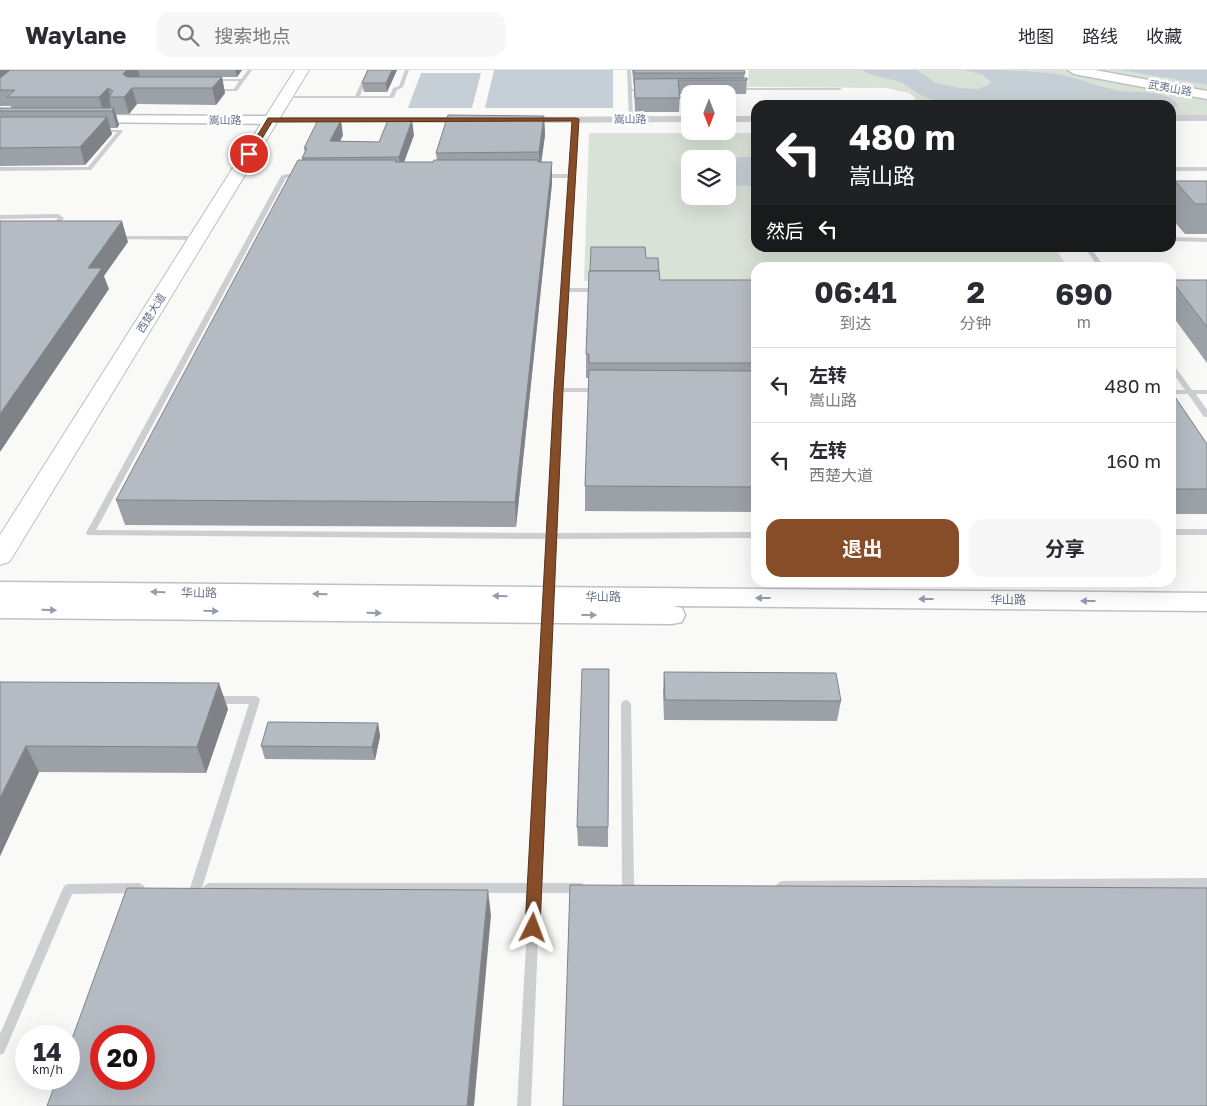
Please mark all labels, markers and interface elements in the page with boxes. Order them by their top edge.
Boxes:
search box [156,12,506,57]
text: Waylane [25,20,126,49]
icon: search [174,21,202,49]
text: 搜索地点 [214,24,290,47]
text: 地图 [1018,25,1054,47]
text: 路线 [1082,25,1118,47]
text: 收藏 [1146,25,1182,47]
street label: 武夷山路 [1147,77,1193,98]
north arrow [681,85,736,140]
map controls [681,85,736,205]
street label: 嵩山路 [614,112,647,125]
street label: 嵩山路 [209,113,242,126]
text: 480 m [849,116,955,158]
icon: left [766,120,831,185]
pin [228,133,270,175]
icon: arrive [235,140,263,168]
button: layers [681,150,736,205]
text: 嵩山路 [849,162,915,189]
icon: left [814,215,842,243]
text: 然后 [766,219,804,242]
text: 06:41 [814,274,897,310]
text: 2 [967,274,985,310]
text: 690 [1055,276,1113,312]
street label: 西楚大道 [133,291,168,335]
text: m [1077,312,1091,332]
text: 到达 [839,313,871,333]
text: 分钟 [960,313,992,333]
text: 左转 [809,363,847,386]
icon: left [766,371,794,399]
text: 480 m [1104,374,1161,397]
text: 嵩山路 [809,390,857,410]
text: 左转 [809,438,847,461]
icon: left [766,446,794,474]
text: 160 m [1107,449,1161,472]
text: 西楚大道 [809,465,873,485]
button: 退出 [766,519,959,577]
button: 分享 [969,519,1161,577]
street label: 华山路 [181,585,217,600]
one-way arrow [150,588,166,596]
street label: 华山路 [585,589,621,604]
one-way arrow [312,590,328,598]
one-way arrow [492,592,508,600]
street label: 华山路 [990,592,1026,607]
one-way arrow [755,594,771,602]
one-way arrow [918,595,934,603]
one-way arrow [1080,597,1096,605]
one-way arrow [41,606,57,614]
one-way arrow [203,607,219,615]
one-way arrow [366,609,382,617]
one-way arrow [581,611,597,619]
position arrow [506,901,558,953]
speed limit sign: 20 [90,1025,155,1090]
text: 14 [33,1036,62,1067]
text: km/h [32,1062,63,1077]

